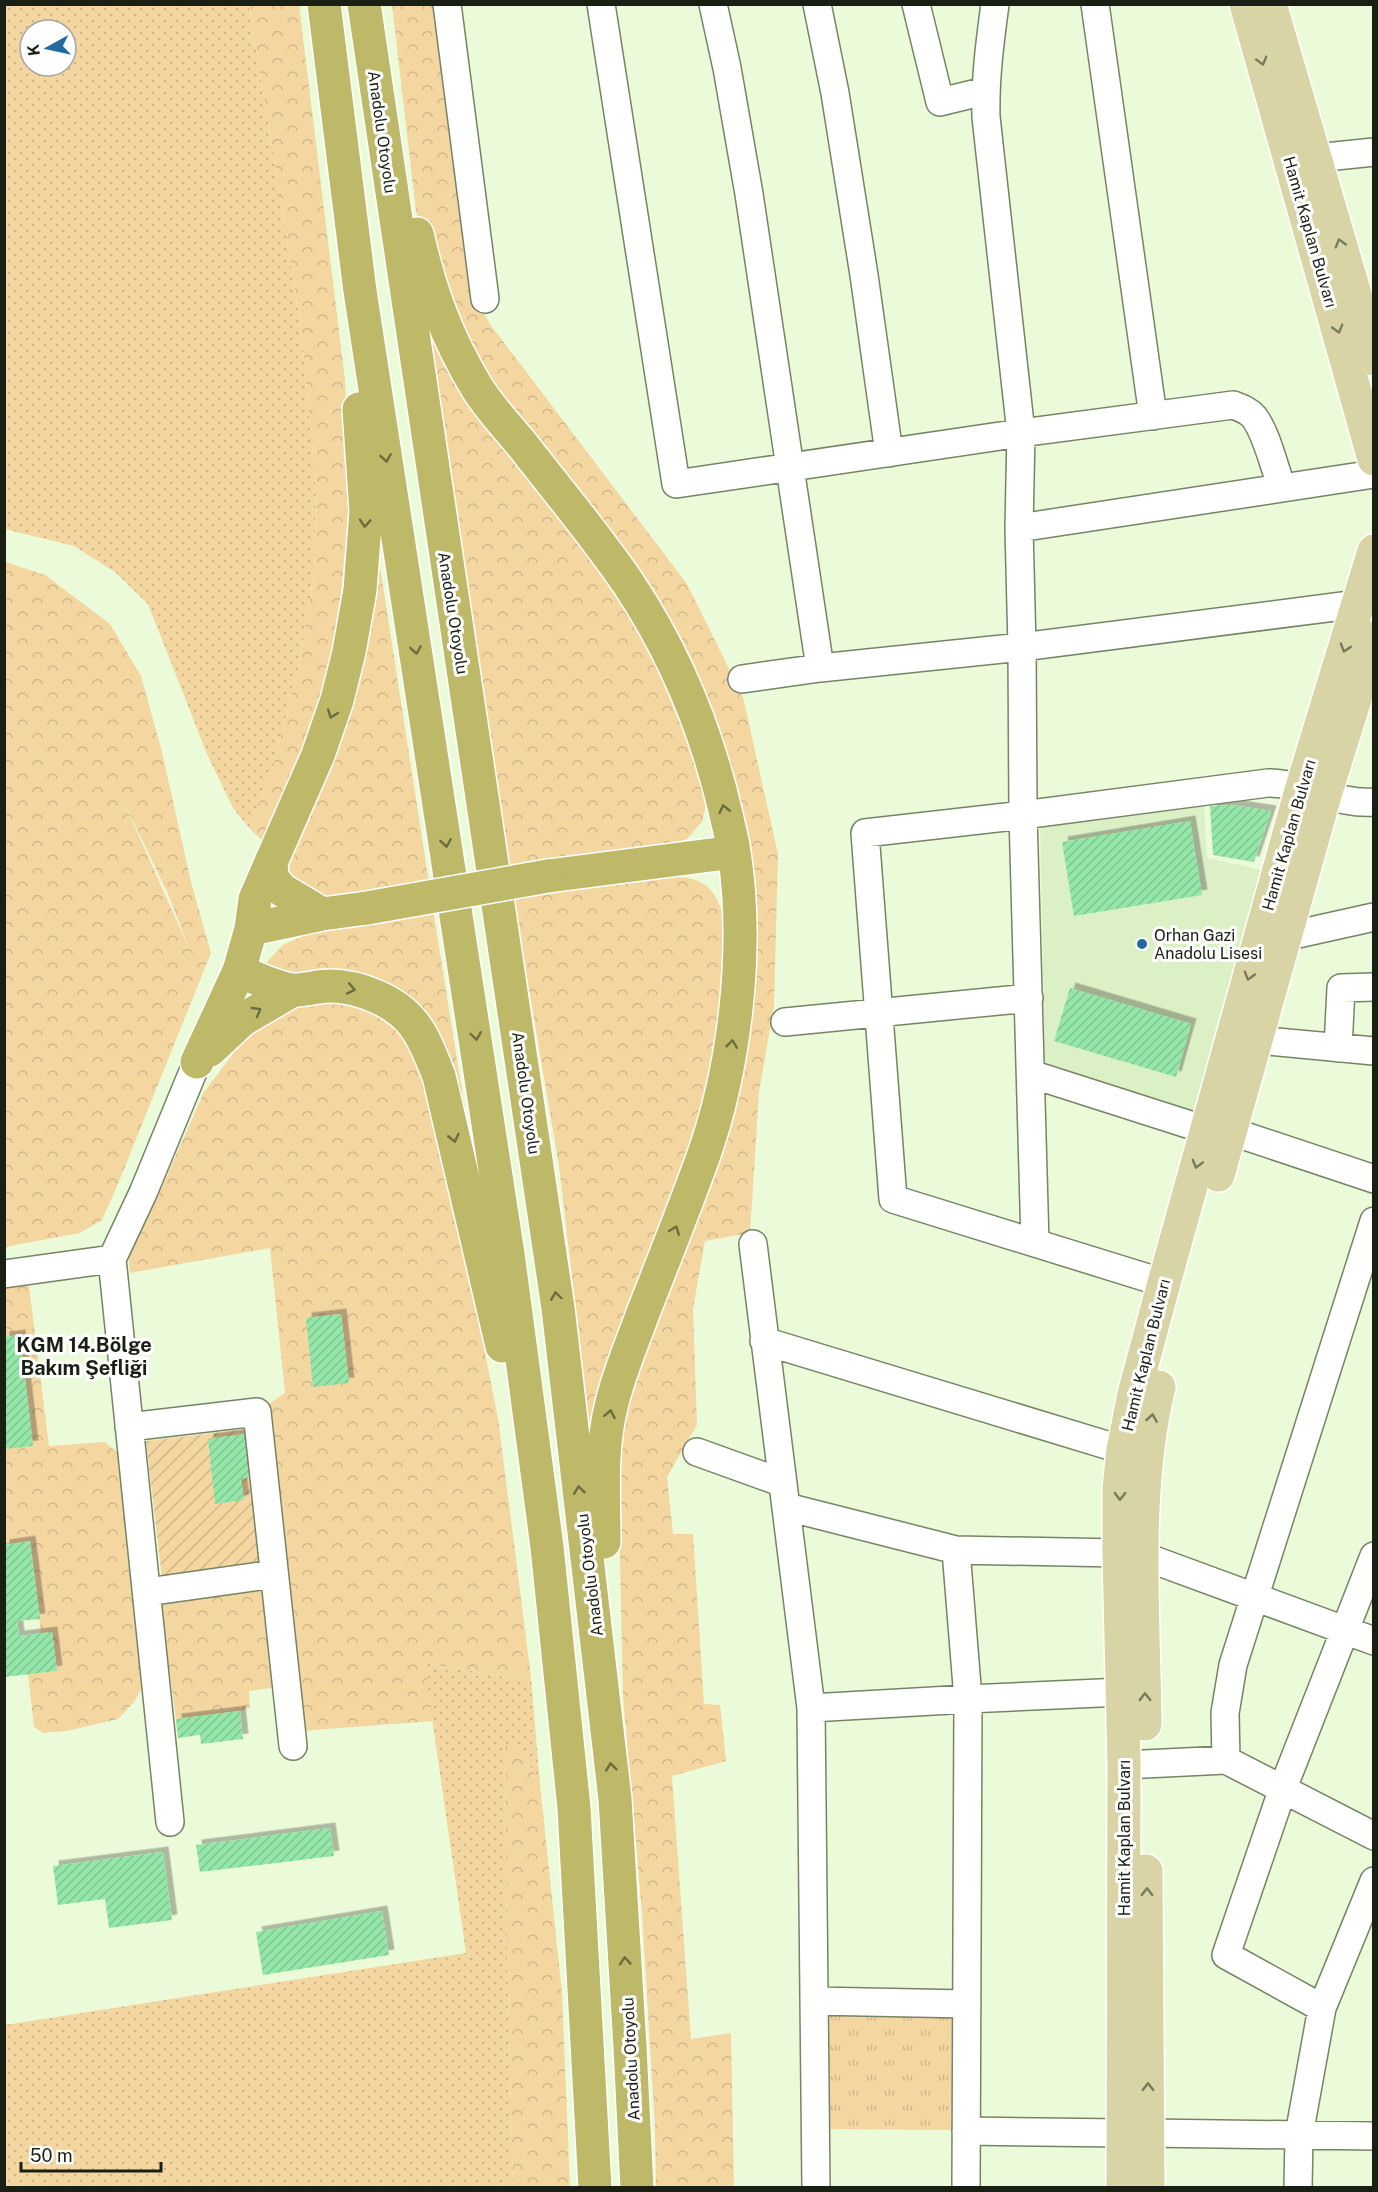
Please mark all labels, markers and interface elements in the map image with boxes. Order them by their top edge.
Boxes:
north arrow [18,18,78,78]
text: K [23,42,44,57]
one-way arrow [1255,55,1267,66]
street label: Anadolu Otoyolu [364,69,400,195]
street label: Hamit Kaplan Bulvarı [1279,154,1341,310]
one-way arrow [1335,238,1347,249]
one-way arrow [1330,324,1343,334]
one-way arrow [380,453,392,462]
one-way arrow [359,518,372,527]
street label: Anadolu Otoyolu [434,550,472,676]
one-way arrow [1340,642,1352,653]
one-way arrow [410,646,422,655]
one-way arrow [327,708,340,719]
street label: Hamit Kaplan Bulvarı [1258,757,1320,913]
one-way arrow [719,804,732,814]
one-way arrow [440,838,452,848]
place label: Orhan Gazi Anadolu Lisesi [1154,926,1262,963]
marker: Orhan Gazi Anadolu Lisesi [1135,937,1149,951]
one-way arrow [1244,970,1256,981]
one-way arrow [346,982,356,995]
one-way arrow [251,1006,261,1018]
street label: Anadolu Otoyolu [508,1030,544,1156]
one-way arrow [469,1031,481,1040]
one-way arrow [725,1039,737,1049]
one-way arrow [447,1132,460,1142]
one-way arrow [1192,1158,1204,1169]
one-way arrow [668,1225,681,1236]
street label: Hamit Kaplan Bulvarı [1118,1277,1174,1433]
one-way arrow [550,1291,562,1301]
district label: KGM 14.Bölge Bakım Şefliği [16,1333,152,1380]
one-way arrow [603,1409,616,1419]
one-way arrow [1145,1414,1158,1424]
one-way arrow [574,1485,586,1494]
one-way arrow [1113,1492,1126,1501]
street label: Anadolu Otoyolu [573,1512,607,1638]
one-way arrow [1139,1693,1151,1702]
street label: Hamit Kaplan Bulvarı [1115,1760,1134,1916]
one-way arrow [605,1762,618,1771]
one-way arrow [1141,1888,1153,1897]
one-way arrow [619,1957,632,1966]
street label: Anadolu Otoyolu [618,1997,644,2121]
one-way arrow [1142,2083,1154,2092]
scale bar [21,2135,160,2173]
text: 50 m [30,2145,73,2166]

